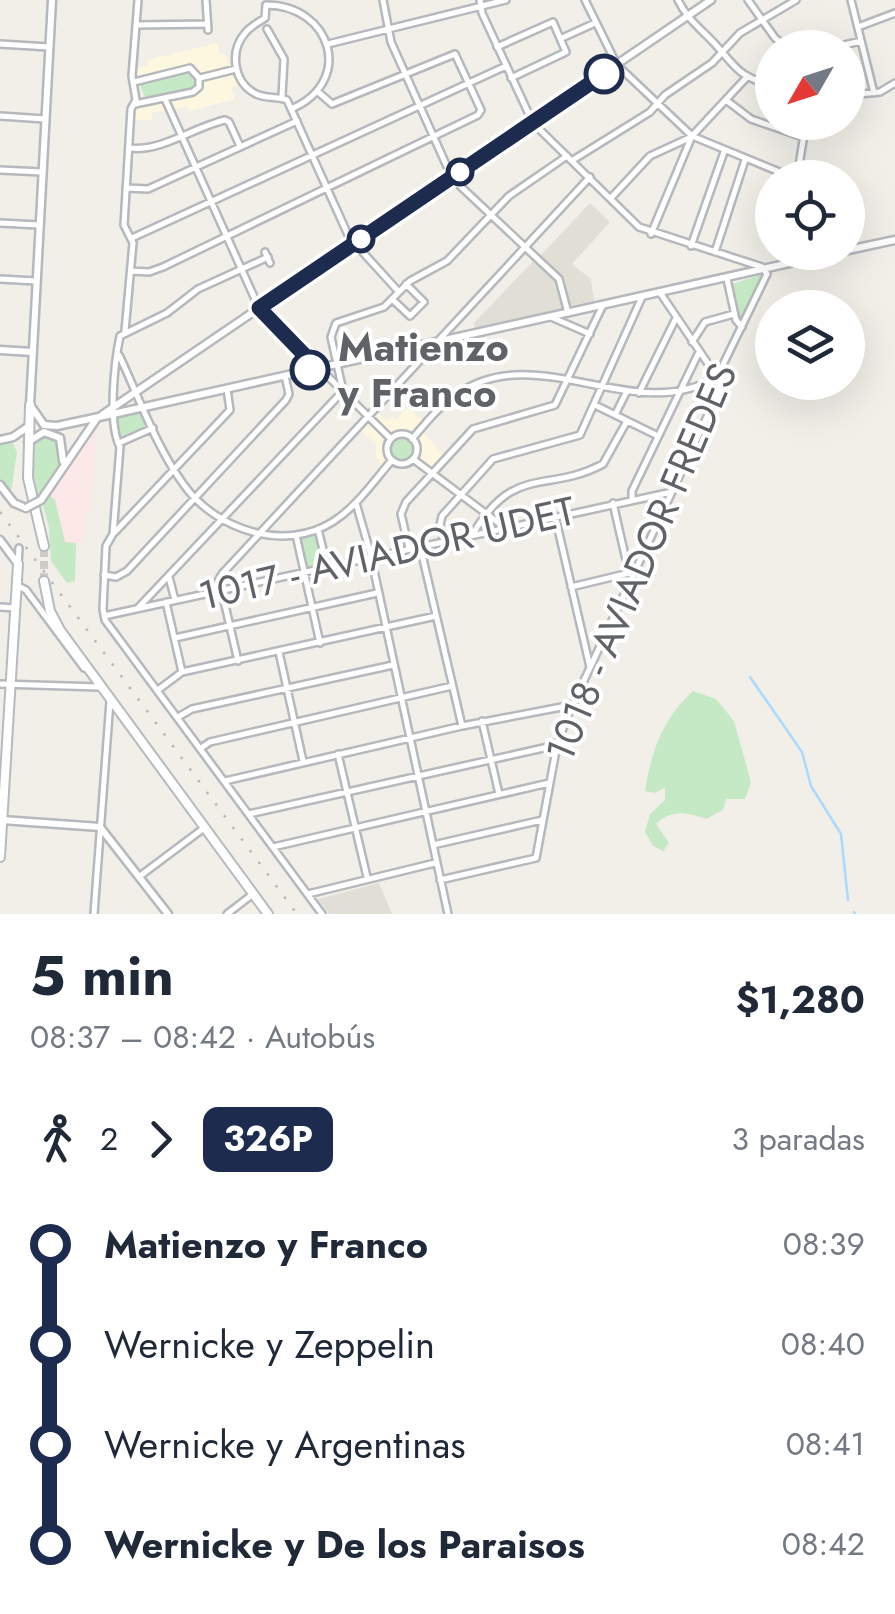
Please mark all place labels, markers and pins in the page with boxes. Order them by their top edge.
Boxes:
unlabelled marker [585,55,623,93]
unlabelled marker [447,159,473,185]
unlabelled marker [348,226,374,252]
place label: Matienzo y Franco [337,318,509,422]
marker: Matienzo y Franco [291,351,329,389]

